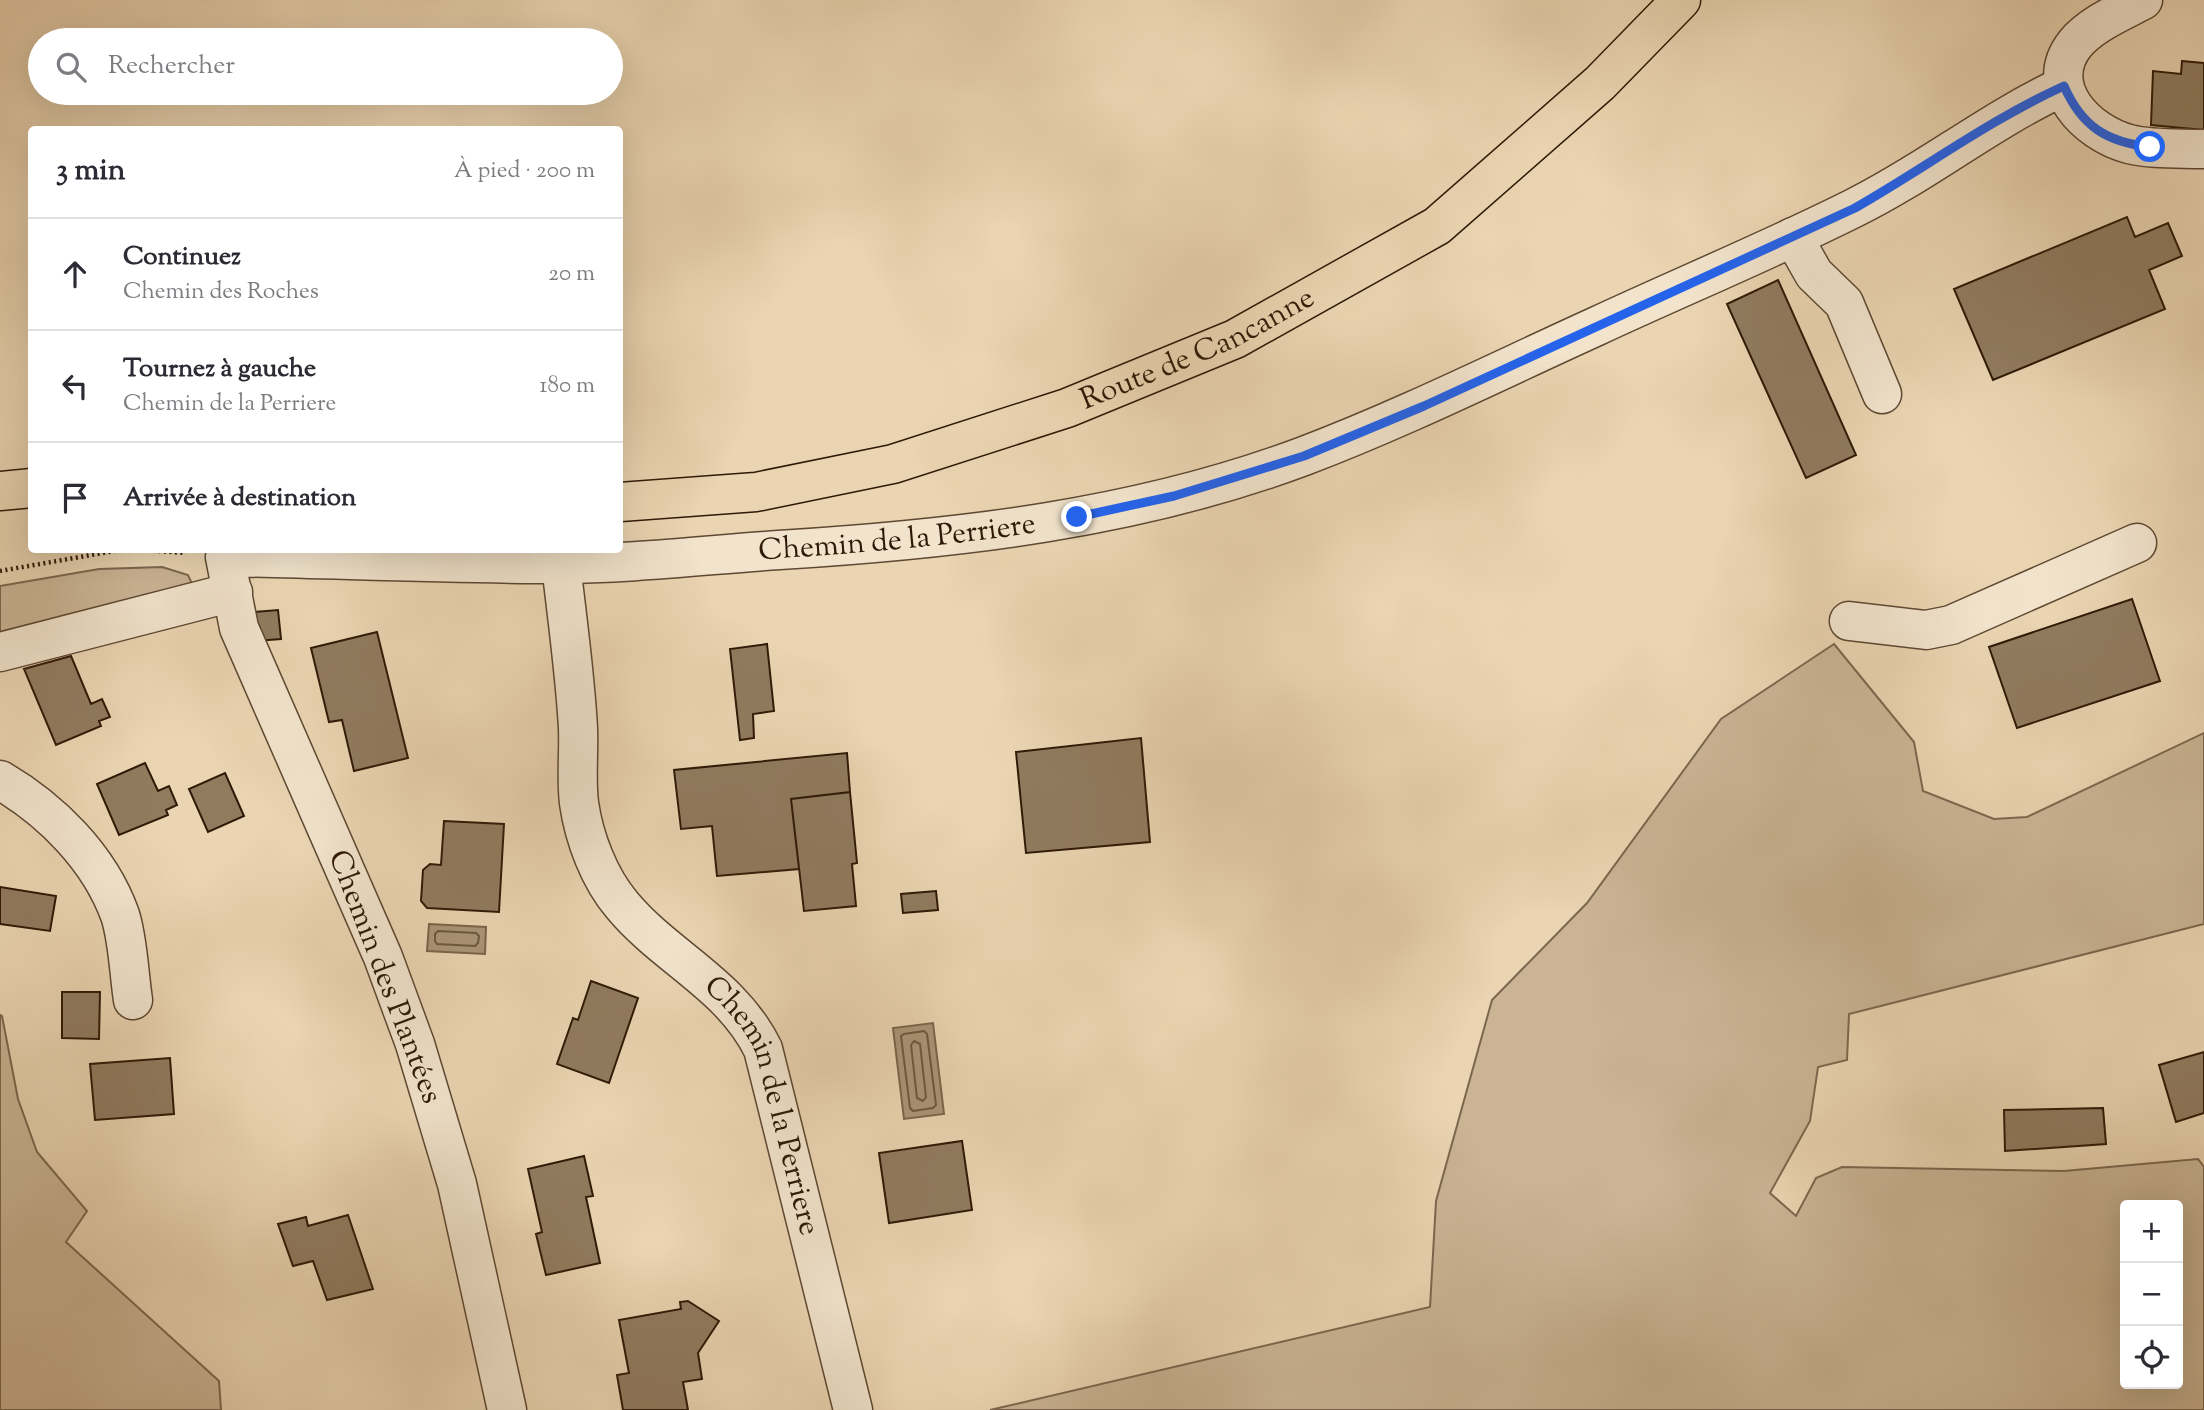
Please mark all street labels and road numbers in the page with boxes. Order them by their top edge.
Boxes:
street label: Route de Cancanne [1074,277,1322,422]
street label: Chemin de la Perriere [757,503,1039,573]
street label: Chemin des Plantées [316,844,452,1110]
street label: Chemin de la Perriere [694,966,830,1240]

